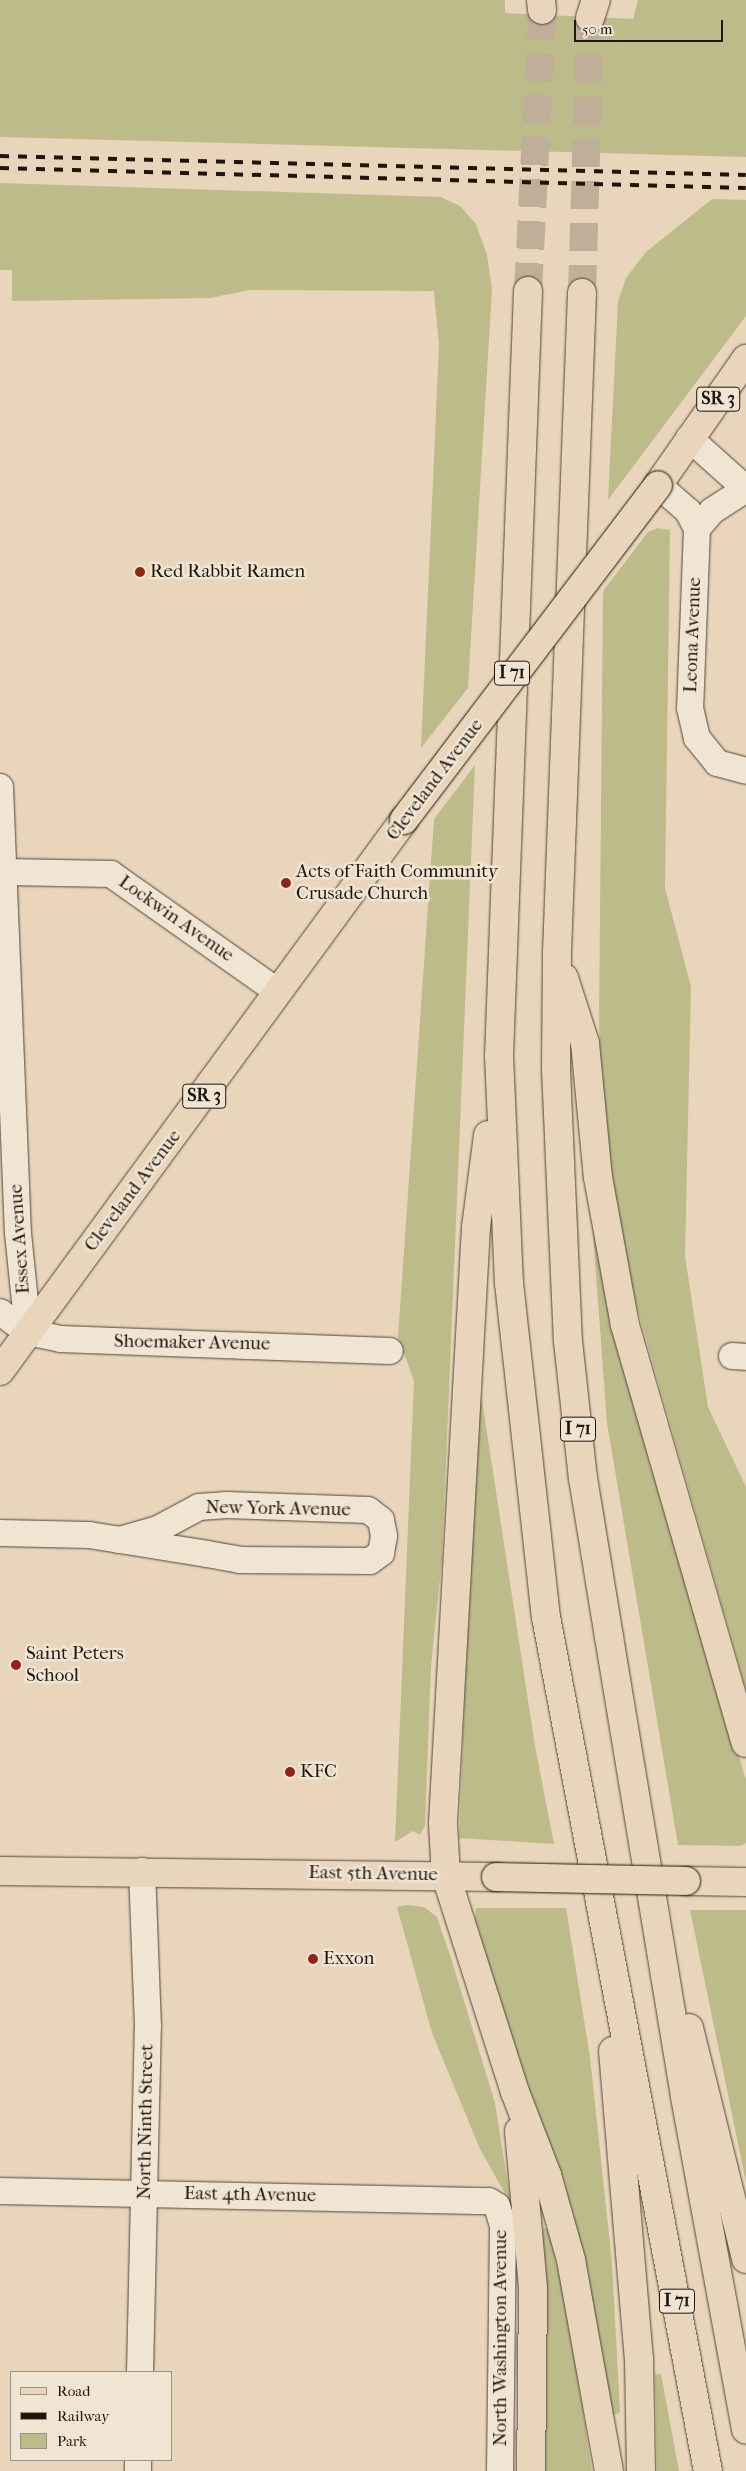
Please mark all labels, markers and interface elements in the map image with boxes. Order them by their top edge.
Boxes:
scale bar [576,10,725,42]
text: 50 m [582,20,612,38]
road number: SR 3 [696,384,740,414]
place label: Red Rabbit Ramen [150,561,305,583]
marker: Red Rabbit Ramen [134,566,146,578]
street label: Leona Avenue [680,577,706,693]
road number: I 71 [493,658,531,688]
street label: Cleveland Avenue [382,715,488,845]
place label: Acts of Faith Community Crusade Church [296,861,498,905]
street label: Lockwin Avenue [114,871,238,967]
marker: Acts of Faith Community Crusade Church [280,877,292,889]
road number: SR 3 [182,1080,226,1112]
street label: Cleveland Avenue [80,1126,186,1256]
street label: Essex Avenue [5,1183,35,1295]
street label: Shoemaker Avenue [114,1330,270,1356]
road number: I 71 [559,1414,597,1445]
street label: New York Avenue [205,1496,351,1522]
place label: Saint Peters School [26,1643,124,1687]
marker: Saint Peters School [10,1659,22,1671]
place label: KFC [300,1761,337,1783]
marker: KFC [284,1766,296,1778]
street label: East 5th Avenue [308,1861,438,1887]
place label: Exxon [323,1948,375,1970]
marker: Exxon [307,1953,319,1965]
street label: North Ninth Street [133,2044,159,2200]
street label: East 4th Avenue [184,2182,316,2208]
street label: North Washington Avenue [490,2230,512,2446]
road number: I 71 [658,2286,696,2316]
legend [10,2371,172,2461]
text: Road [57,2382,90,2400]
text: Railway [57,2407,109,2425]
text: Park [57,2432,87,2450]

